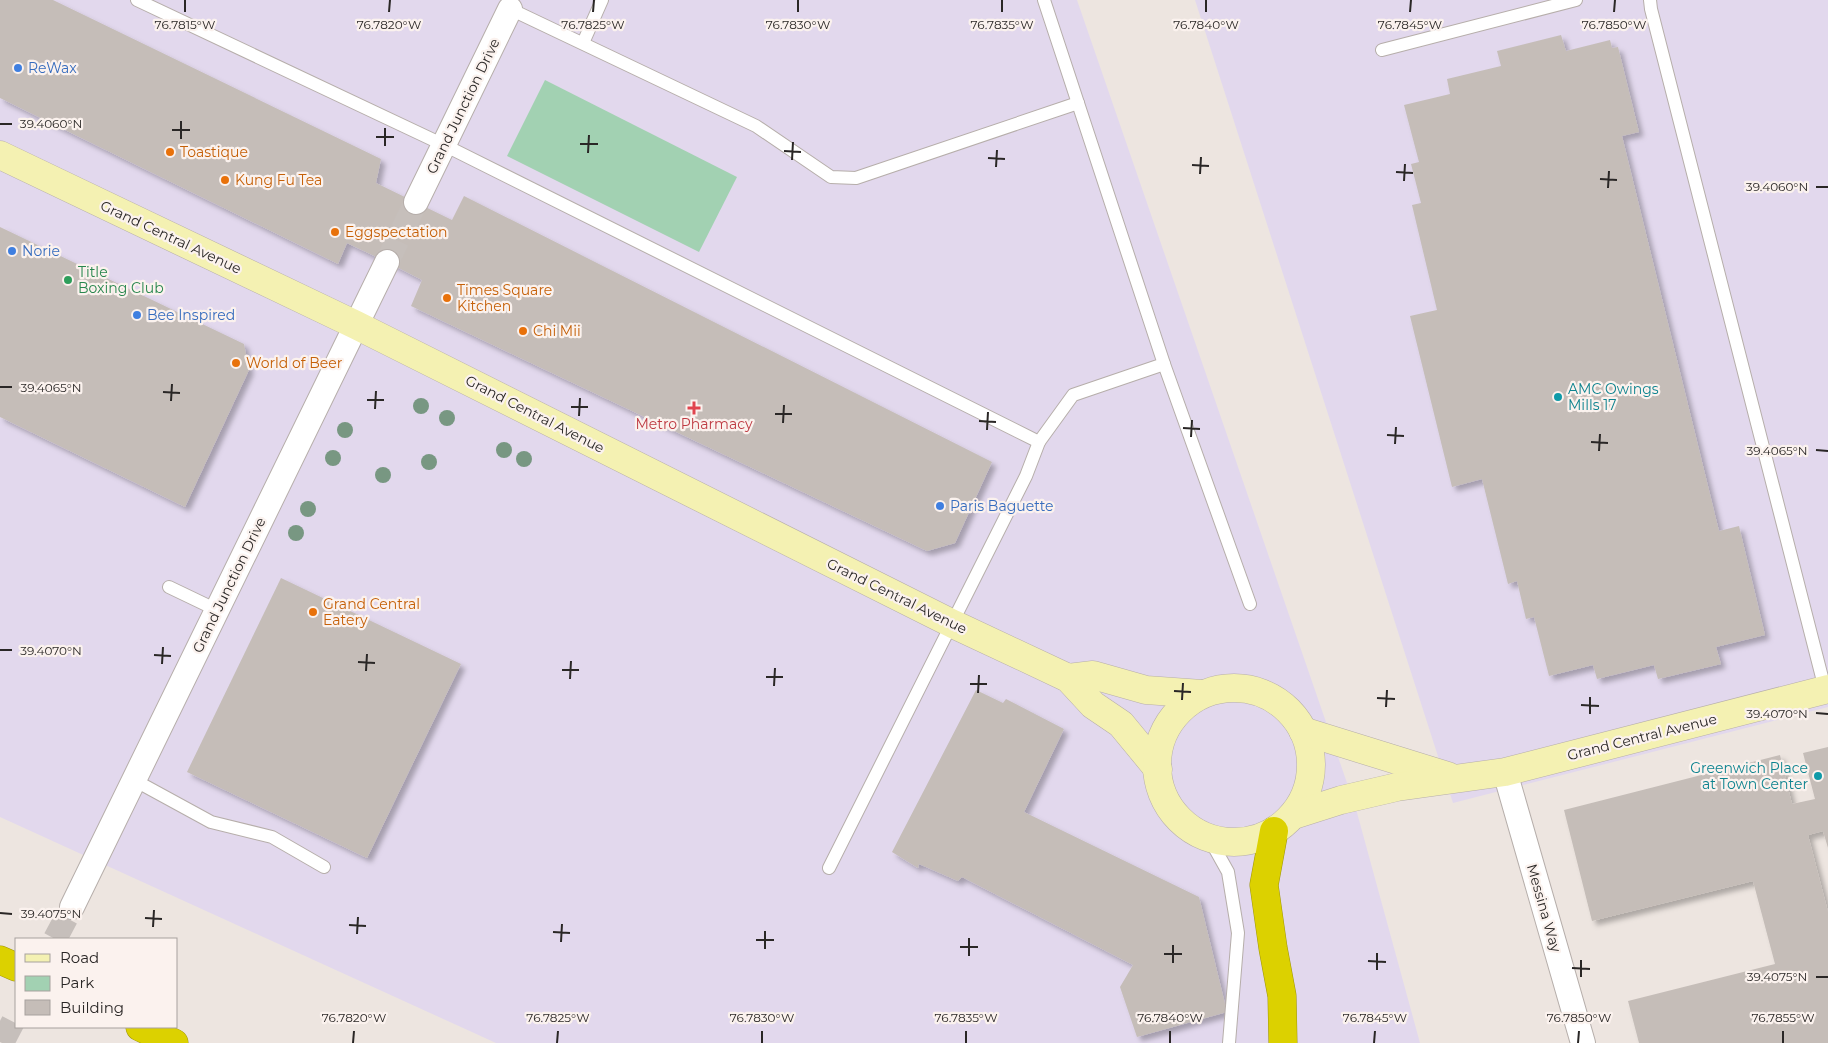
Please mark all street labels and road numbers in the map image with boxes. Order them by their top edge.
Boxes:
street label: Grand Junction Drive [422,35,504,177]
street label: Grand Central Avenue [98,196,244,278]
street label: Grand Central Avenue [463,371,607,457]
street label: Grand Junction Drive [188,514,270,656]
street label: Grand Central Avenue [824,554,970,638]
street label: Grand Central Avenue [1565,710,1719,764]
street label: Messina Way [1523,862,1565,955]

